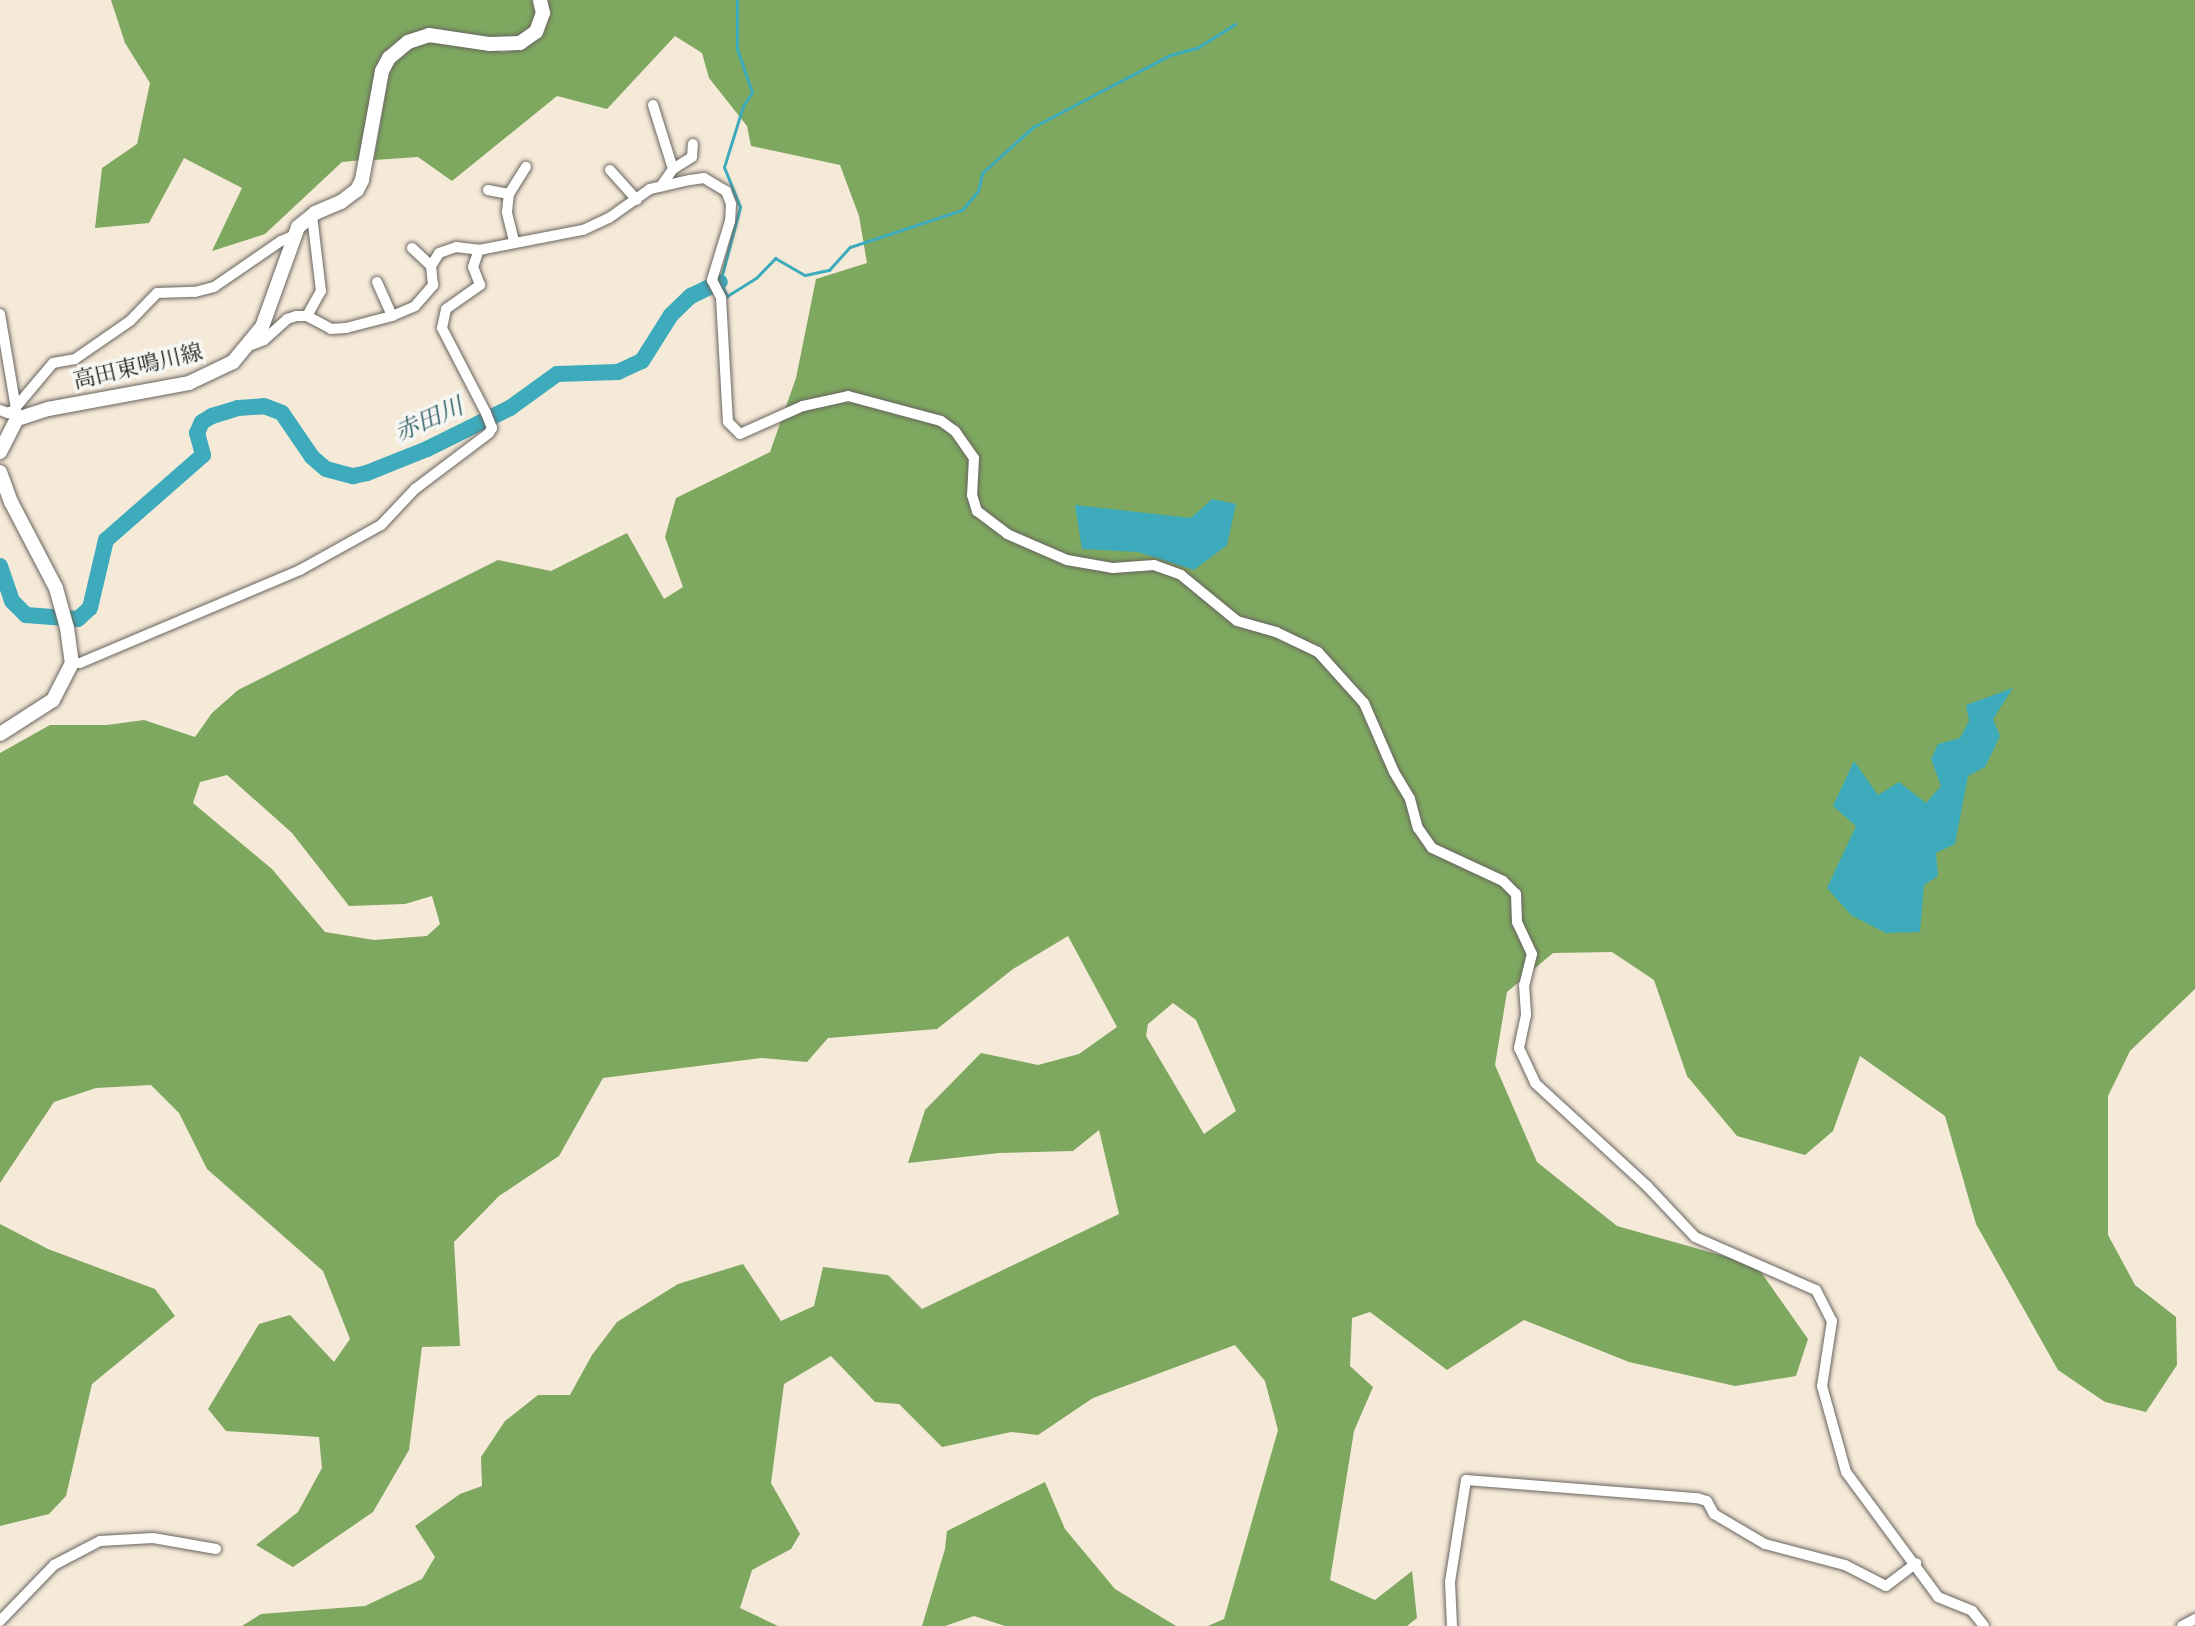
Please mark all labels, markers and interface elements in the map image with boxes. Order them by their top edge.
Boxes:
street label: 高田東鳴川線 [71,339,205,395]
water label: 赤田川 [390,392,468,448]

